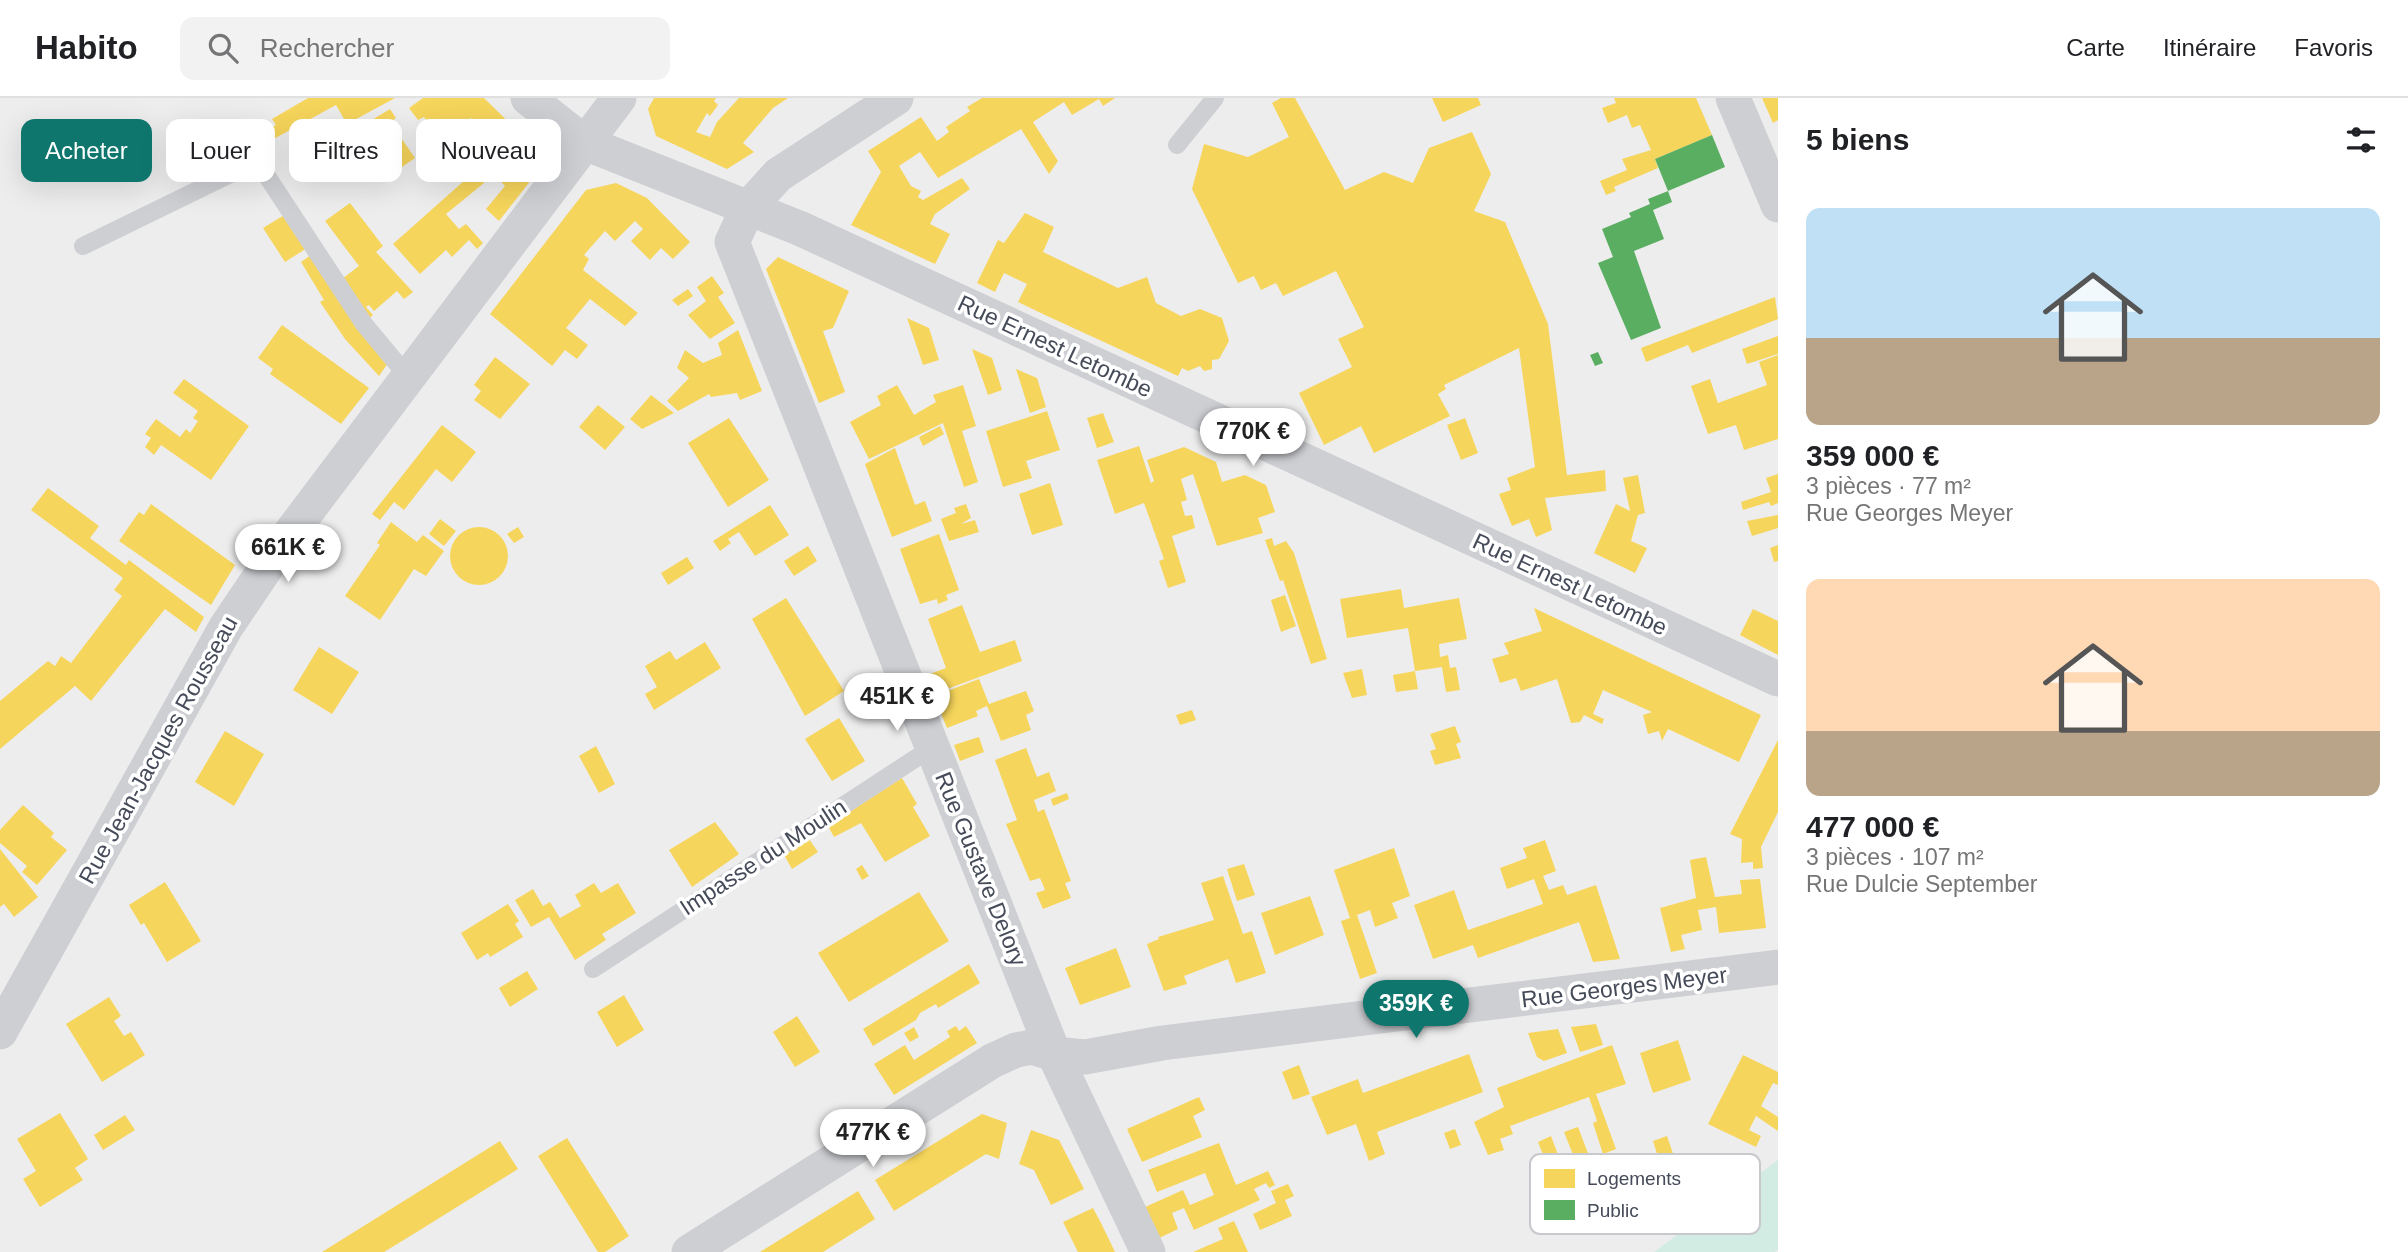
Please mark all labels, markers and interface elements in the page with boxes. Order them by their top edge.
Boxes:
search box [180,17,670,80]
text: Habito [35,29,138,66]
icon: search [204,29,242,67]
text: Rechercher [260,33,394,63]
text: Carte [2066,34,2125,61]
text: Itinéraire [2163,34,2256,61]
text: Favoris [2294,34,2373,61]
chip: Acheter [21,119,152,182]
chip: Louer [166,119,275,182]
chip: Filtres [289,119,402,182]
chip: Nouveau [416,119,561,182]
icon: filters [2342,121,2380,159]
text: 5 biens [1806,123,1909,156]
icon: home [2030,254,2156,380]
street label: Rue Ernest Letombe [954,290,1156,402]
pin: 770K € [1196,408,1310,468]
text: 770K € [1216,418,1290,444]
text: 359 000 € [1806,439,1939,472]
text: 3 pièces · 77 m² [1806,473,1971,499]
text: Rue Georges Meyer [1806,500,2013,526]
pin: 661K € [231,524,345,584]
street label: Rue Ernest Letombe [1469,528,1671,640]
text: 661K € [251,534,325,560]
street label: Rue Jean-Jacques Rousseau [73,612,243,888]
icon: home [2030,625,2156,751]
pin: 451K € [840,674,954,733]
text: 451K € [860,683,934,709]
street label: Rue Gustave Delory [930,768,1032,970]
street label: Impasse du Moulin [675,794,851,920]
text: 477 000 € [1806,810,1939,843]
text: 3 pièces · 107 m² [1806,844,1984,870]
text: Rue Dulcie September [1806,871,2037,897]
street label: Rue Georges Meyer [1520,961,1729,1013]
pin: 359K € [1359,981,1473,1040]
text: 359K € [1379,990,1453,1016]
pin: 477K € [816,1110,930,1169]
text: 477K € [836,1119,910,1145]
legend [1530,1154,1760,1234]
text: Logements [1587,1168,1681,1189]
text: Public [1587,1200,1639,1221]

